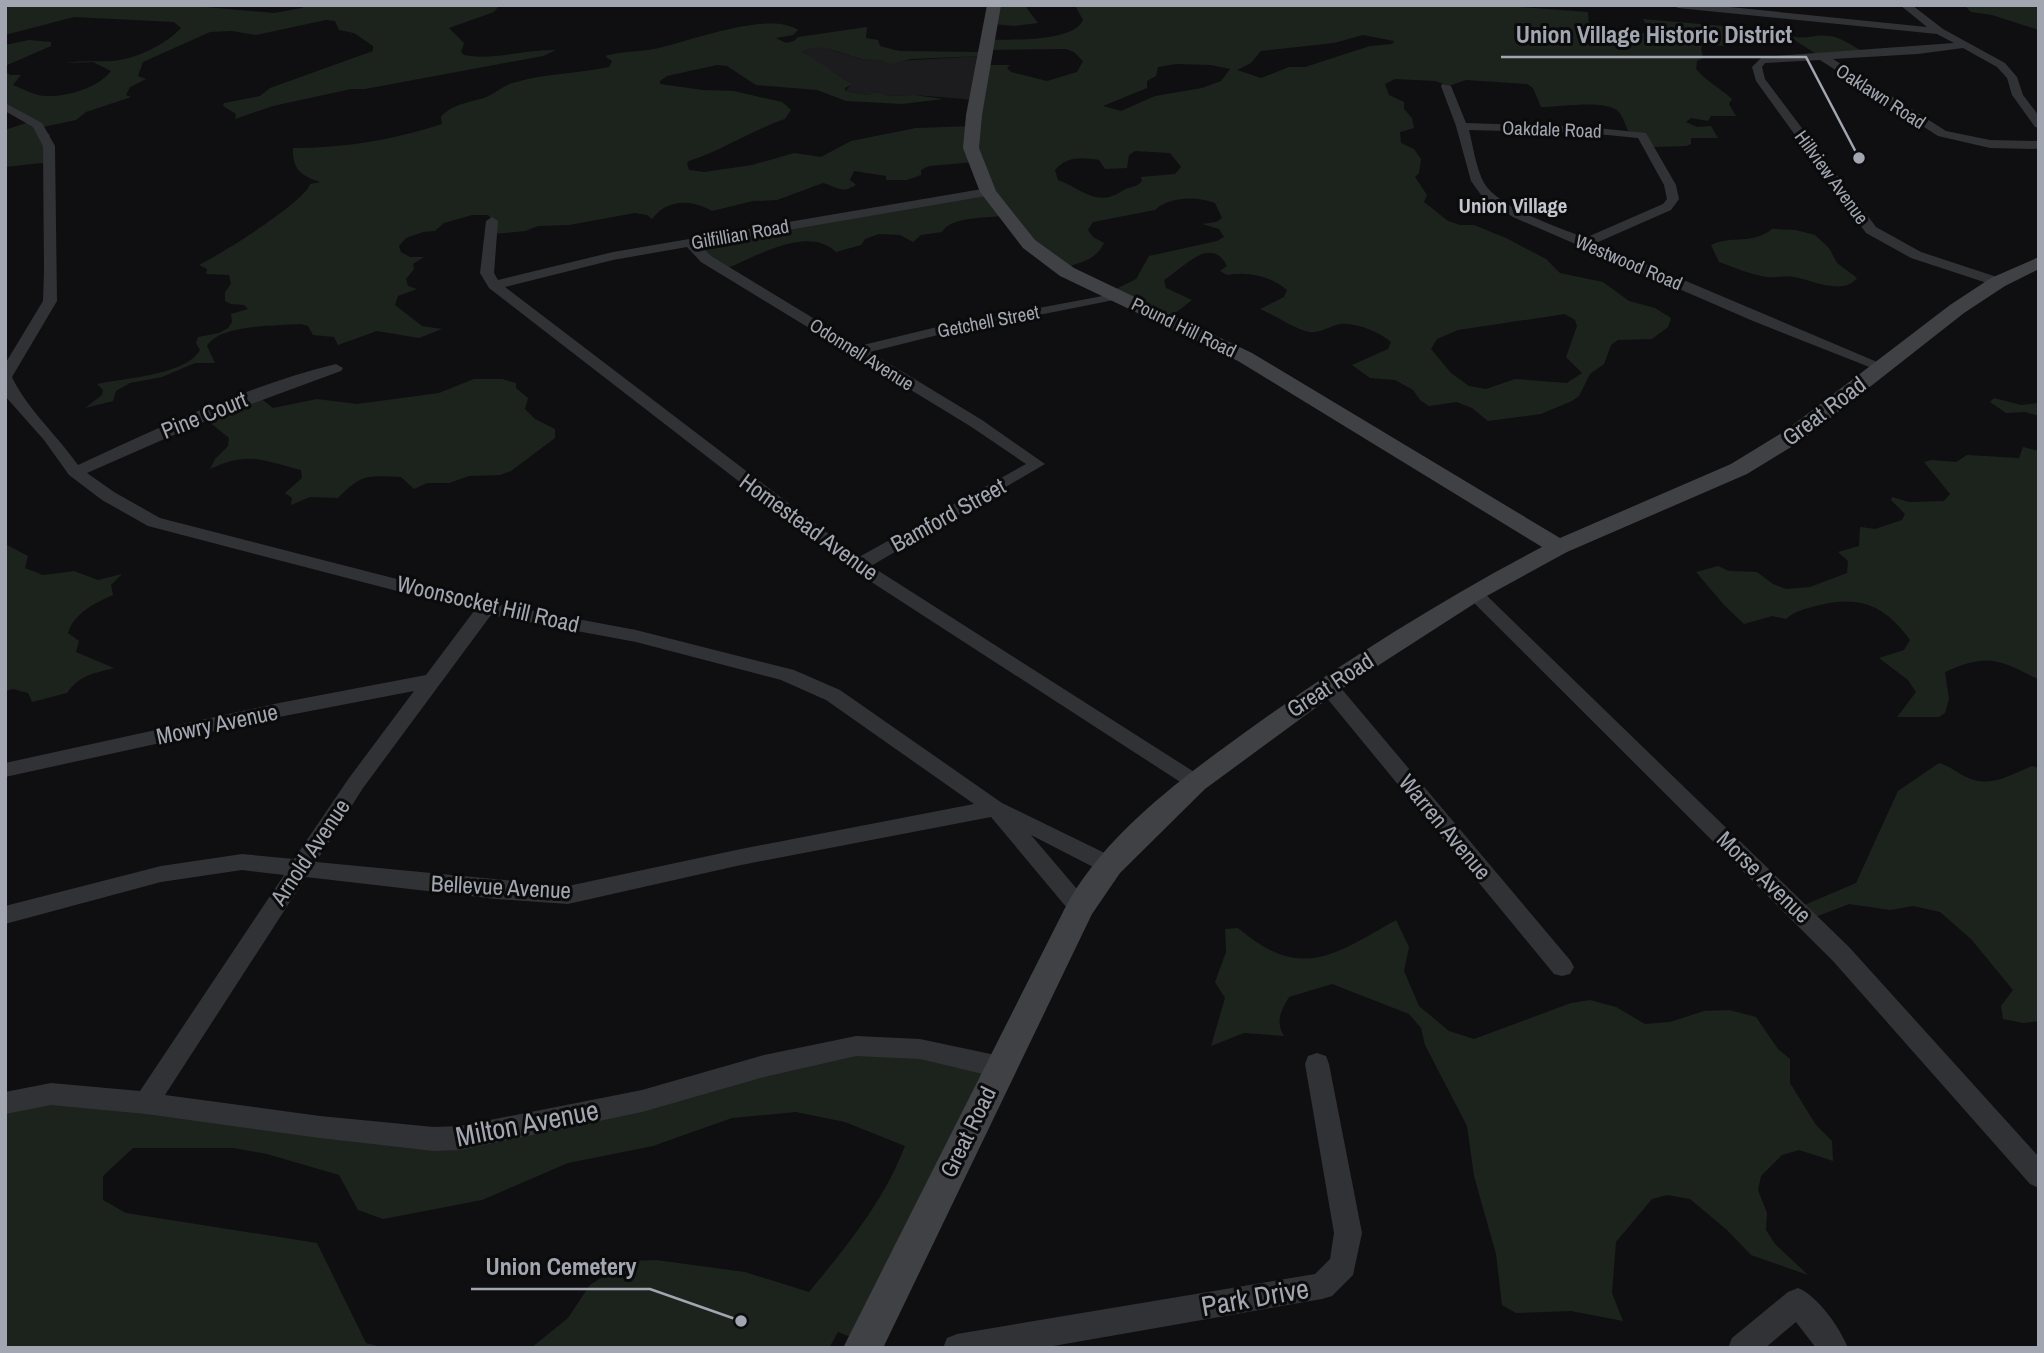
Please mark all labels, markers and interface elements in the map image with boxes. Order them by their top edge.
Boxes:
callout: Union Village Historic District [1501,12,1806,57]
text: Union Village Historic District [1516,18,1793,50]
street label: Oaklawn Road [1831,57,1931,135]
street label: Oakdale Road [1502,114,1602,144]
street label: Hillview Avenue [1789,125,1875,229]
district label: Union Village [1459,191,1567,220]
street label: Gilfillian Road [689,213,791,255]
street label: Westwood Road [1571,228,1687,296]
street label: Pound Hill Road [1127,290,1241,364]
street label: Getchell Street [935,298,1042,344]
street label: Odonnell Avenue [805,312,919,396]
street label: Great Road [1775,369,1872,452]
street label: Pine Court [156,383,251,446]
street label: Homestead Avenue [734,466,885,587]
street label: Bamford Street [885,470,1011,559]
street label: Woonsocket Hill Road [394,567,582,640]
street label: Great Road [1280,645,1379,724]
street label: Mowry Avenue [153,696,280,751]
street label: Warren Avenue [1392,767,1499,886]
street label: Arnold Avenue [262,792,357,912]
street label: Morse Avenue [1710,824,1818,930]
street label: Bellevue Avenue [430,867,572,906]
street label: Great Road [932,1081,1003,1182]
street label: Milton Avenue [452,1091,602,1155]
callout: Union Cemetery [471,1244,650,1289]
text: Union Cemetery [486,1250,637,1282]
street label: Park Drive [1198,1269,1312,1325]

